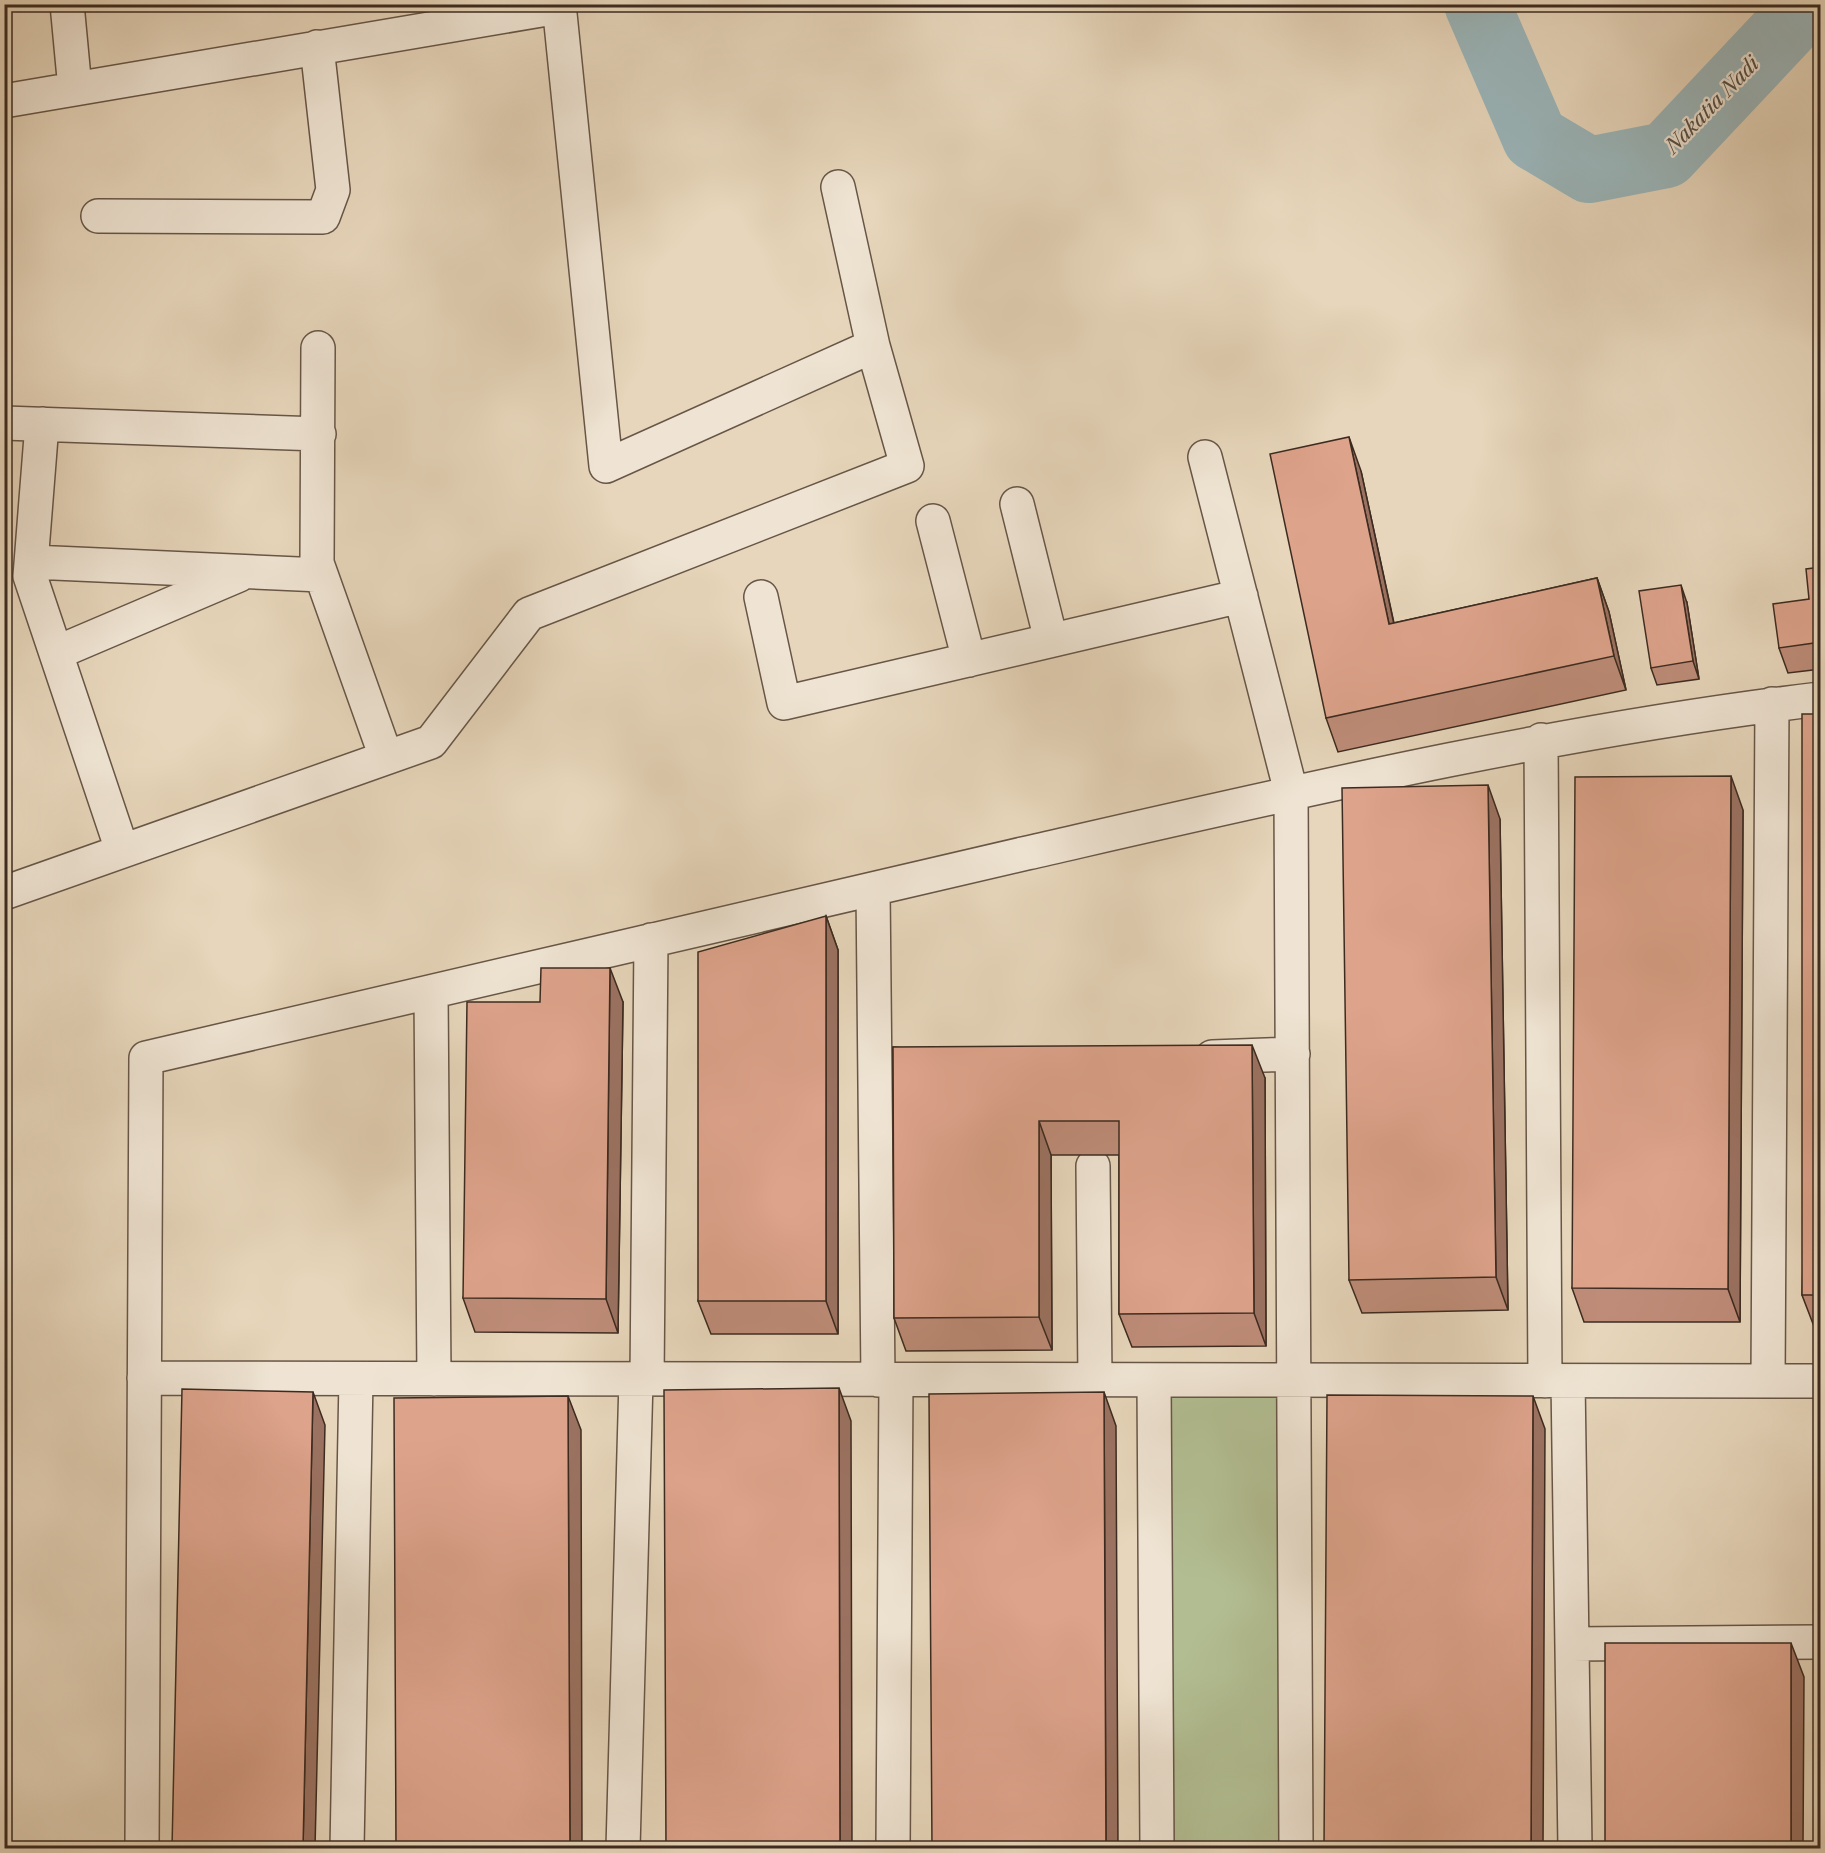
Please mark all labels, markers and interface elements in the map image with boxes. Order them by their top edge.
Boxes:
water label: Nakatia Nadi [1659,51,1765,160]

